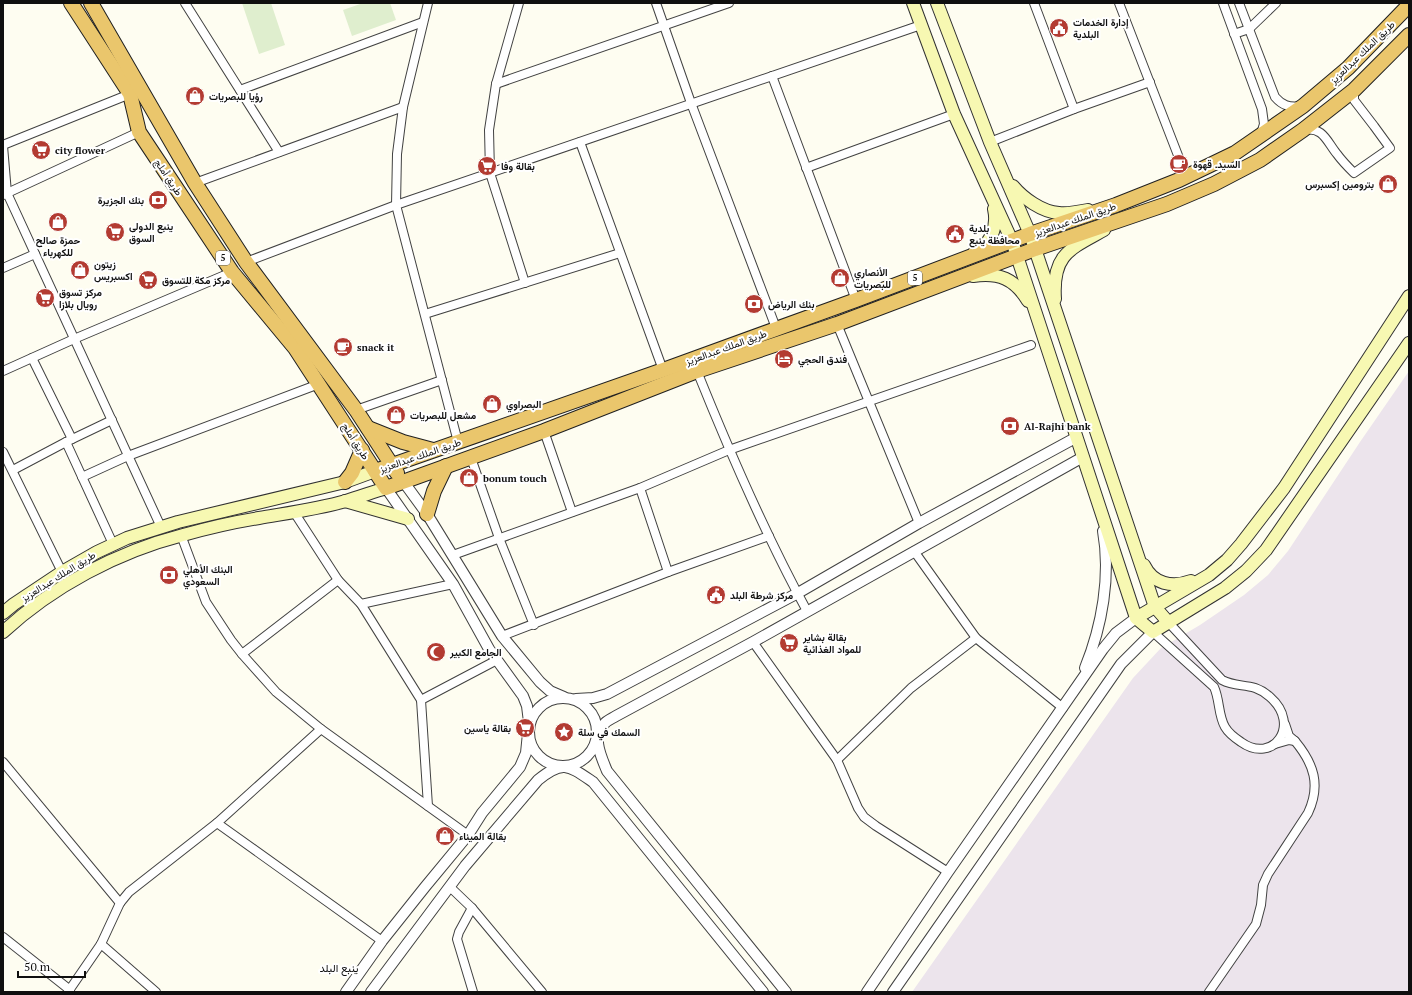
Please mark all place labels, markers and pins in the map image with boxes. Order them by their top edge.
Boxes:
place label: إدارة الخدمات البلدية [1073,16,1129,41]
public building icon: إدارة الخدمات البلدية [1048,17,1070,39]
shop icon: رؤيا للبصريات [184,85,206,107]
place label: رؤيا للبصريات [209,90,263,103]
supermarket icon: city flower [30,139,52,161]
place label: city flower [55,144,106,157]
cafe icon: السيد. قهوة [1168,153,1190,175]
supermarket icon: بقالة وفا [476,155,498,177]
place label: السيد. قهوة [1193,158,1240,171]
place label: بقالة وفا [501,160,535,173]
shop icon: بترومين إكسبرس [1377,173,1399,195]
place label: بترومين إكسبرس [1305,178,1374,191]
bank icon: بنك الجزيرة [147,189,169,211]
place label: بنك الجزيرة [98,194,144,207]
shop icon: حمزة صالح للكهرباء [47,211,69,233]
place label: ينبع الدولى السوق [129,220,173,245]
supermarket icon: ينبع الدولى السوق [104,221,126,243]
place label: بلدية محافظة ينبع [969,222,1020,248]
public building icon: بلدية محافظة ينبع [944,223,966,245]
place label: حمزة صالح للكهرباء [36,234,80,259]
place label: زيتون اكسبريس [94,258,133,283]
shop icon: زيتون اكسبريس [69,259,91,281]
place label: الأنصاري للبصريات [854,266,891,291]
shop icon: الأنصاري للبصريات [829,267,851,289]
supermarket icon: مركز مكة للتسوق [137,269,159,291]
place label: مركز مكة للتسوق [162,274,231,287]
place label: مركز تسوق رويال بلازا [59,286,102,311]
supermarket icon: مركز تسوق رويال بلازا [34,287,56,309]
bank icon: بنك الرياض [743,293,765,315]
place label: بنك الرياض [768,298,815,311]
cafe icon: snack it [332,336,354,358]
place label: snack it [357,341,394,354]
hotel icon: فندق الحجي [773,348,795,370]
place label: فندق الحجي [798,353,847,368]
shop icon: البصراوي [481,393,503,415]
place label: البصراوي [506,398,541,413]
shop icon: مشعل للبصريات [385,404,407,426]
place label: مشعل للبصريات [410,409,477,422]
bank icon: Al-Rajhi bank [999,415,1021,437]
place label: Al-Rajhi bank [1024,420,1091,433]
shop icon: bonum touch [458,467,480,489]
place label: bonum touch [482,472,547,485]
place label: البنك الأهلي السعودي [183,563,233,590]
bank icon: البنك الأهلي السعودي [158,564,180,586]
public building icon: مركز شرطة البلد [705,584,727,606]
place label: مركز شرطة البلد [730,589,794,602]
place label: بقالة بشاير للمواد الغذائية [802,631,861,656]
supermarket icon: بقالة بشاير للمواد الغذائية [778,632,800,654]
mosque icon: الجامع الكبير [425,641,447,663]
place label: الجامع الكبير [449,646,502,660]
supermarket icon: بقالة ياسين [514,717,536,739]
place icon: السمك في سلة [553,721,575,743]
place label: بقالة ياسين [464,722,511,735]
place label: السمك في سلة [578,726,640,741]
shop icon: بقالة الميناء [434,825,456,847]
place label: بقالة الميناء [459,830,506,843]

